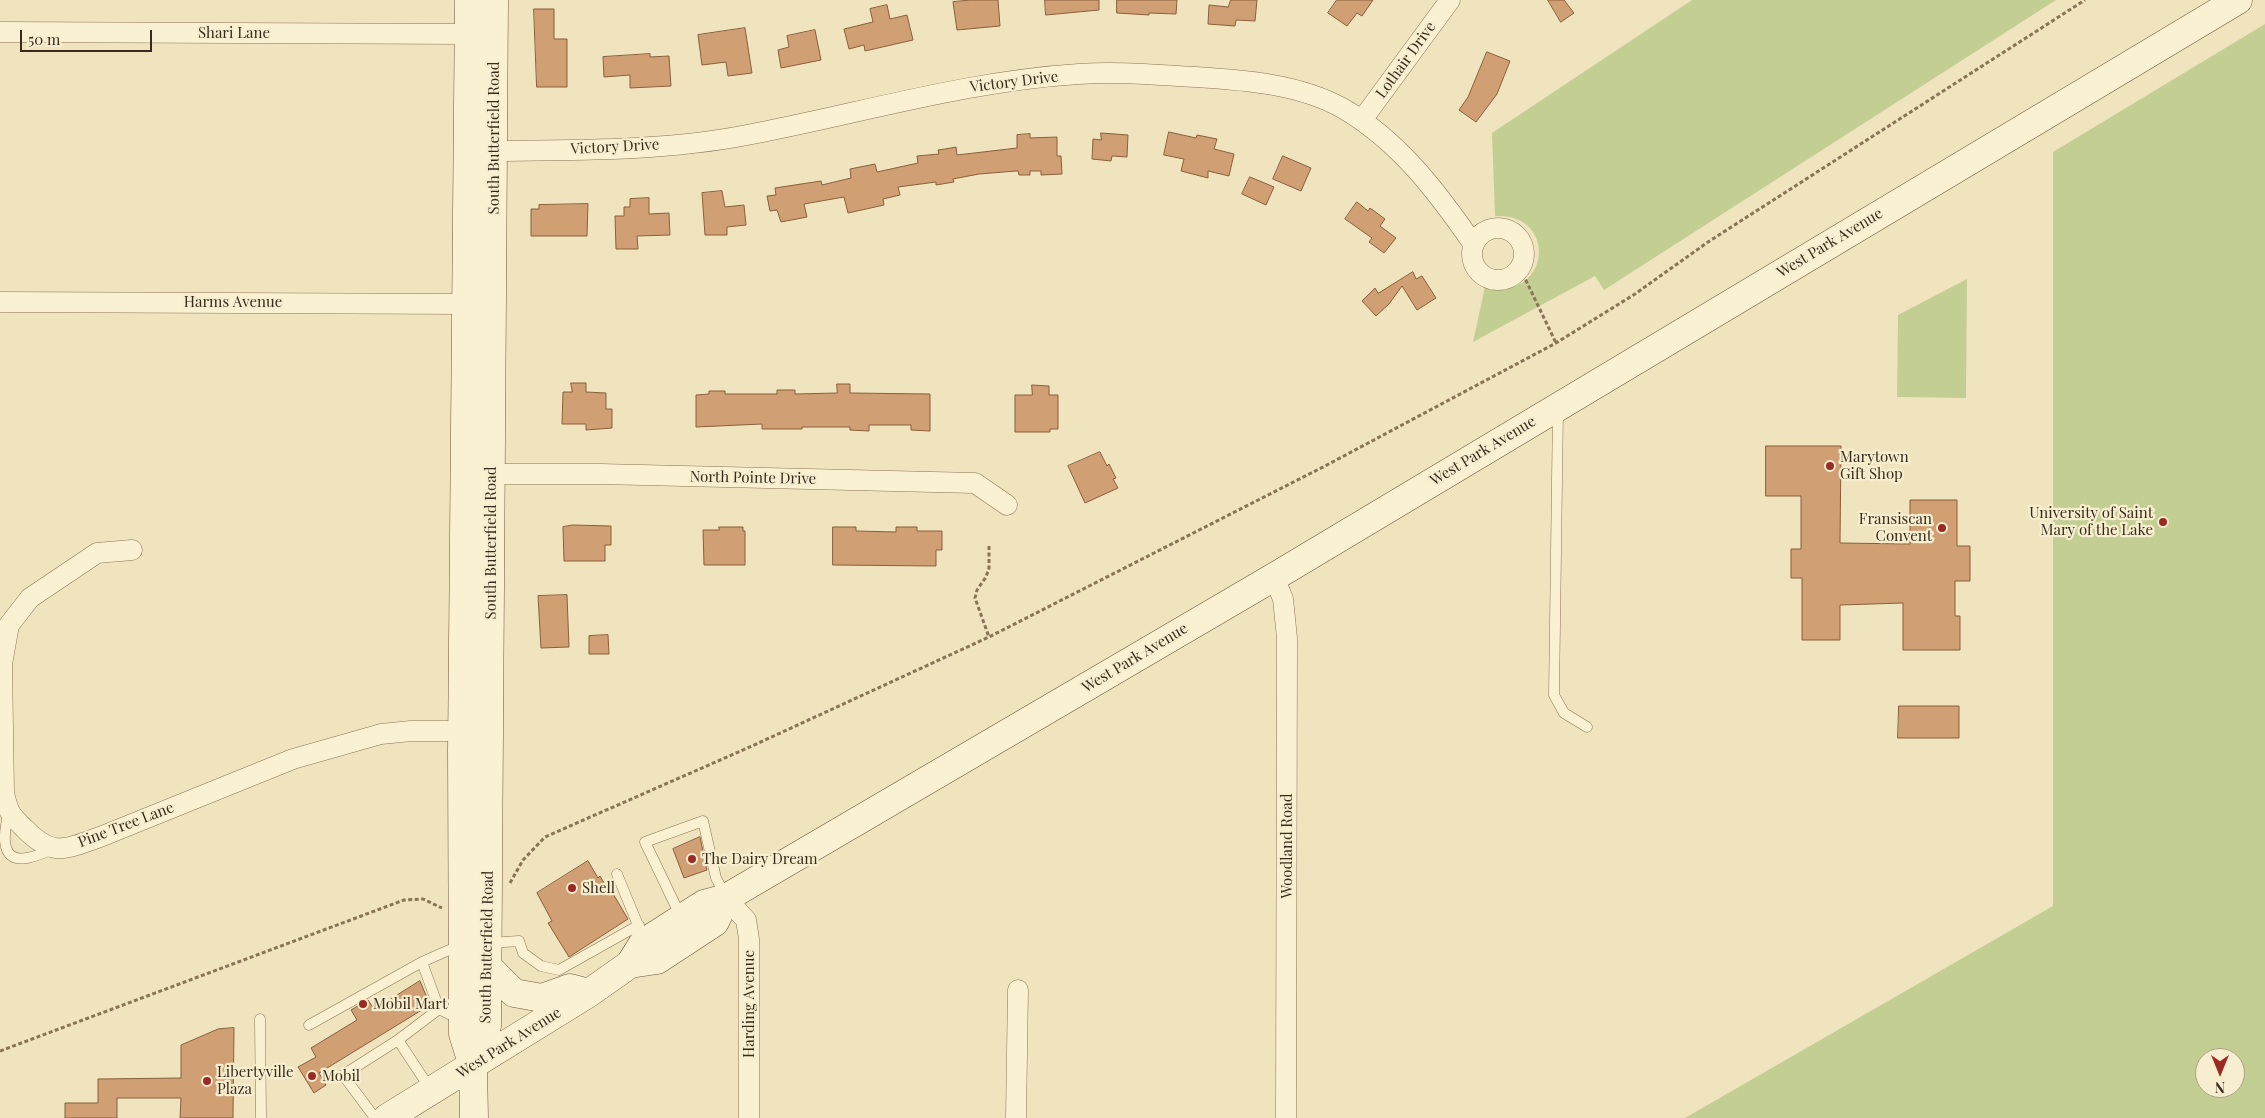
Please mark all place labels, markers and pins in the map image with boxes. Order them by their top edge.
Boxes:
place label: Marytown Gift Shop [1840,448,1909,483]
marker: Marytown Gift Shop [1824,460,1836,472]
place label: University of Saint Mary of the Lake [2029,504,2153,539]
place label: Fransiscan Convent [1859,510,1932,545]
marker: University of Saint Mary of the Lake [2157,516,2169,528]
marker: Fransiscan Convent [1936,522,1948,534]
place label: The Dairy Dream [702,850,818,868]
marker: The Dairy Dream [686,853,698,865]
place label: Shell [582,879,615,897]
marker: Shell [566,882,578,894]
place label: Mobil Mart [373,995,447,1013]
marker: Mobil Mart [357,998,369,1010]
place label: Libertyville Plaza [217,1063,294,1098]
place label: Mobil [322,1067,360,1085]
marker: Mobil [306,1070,318,1082]
marker: Libertyville Plaza [201,1075,213,1087]

